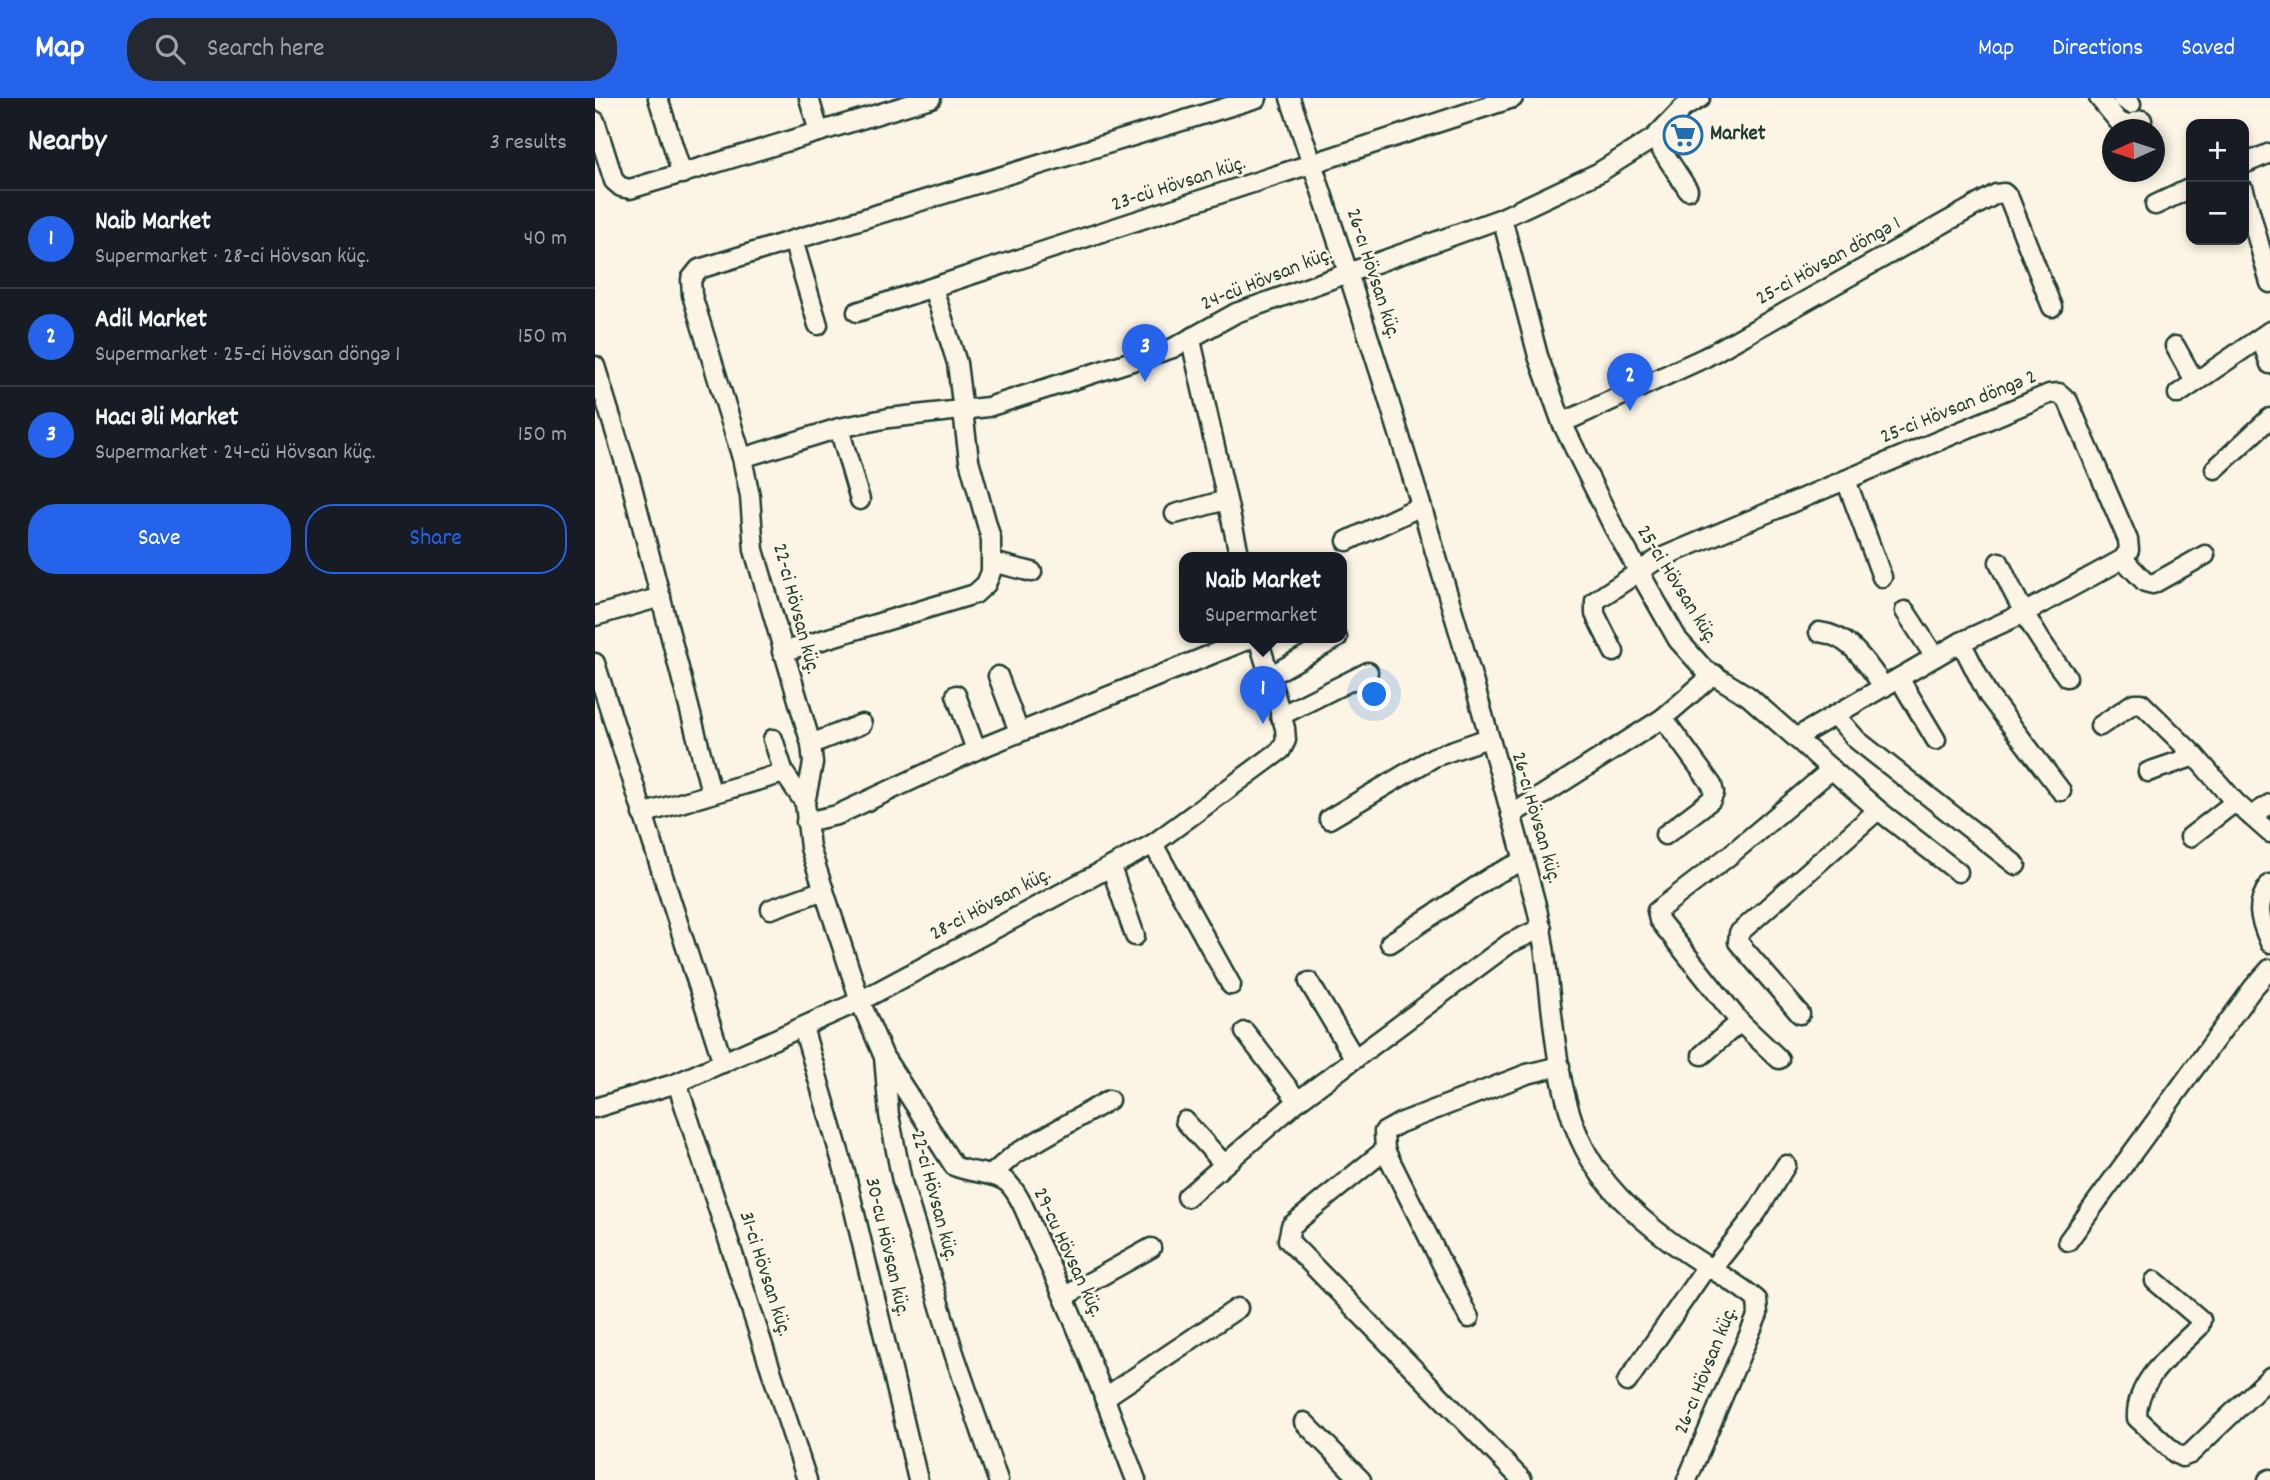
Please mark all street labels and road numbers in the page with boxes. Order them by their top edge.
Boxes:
street label: 23-cü Hövsan küç. [1108,149,1250,221]
street label: 26-cı Hövsan küç. [1337,205,1407,343]
street label: 25-ci Hövsan döngə 1 [1751,210,1907,314]
street label: 24-cü Hövsan küç. [1197,240,1337,320]
street label: 25-ci Hövsan döngə 2 [1876,363,2042,453]
street label: 25-ci Hövsan küç. [1628,520,1724,650]
street label: 22-ci Hövsan küç. [763,540,827,678]
street label: 26-cı Hövsan küç. [1502,749,1568,887]
street label: 28-ci Hövsan küç. [925,860,1057,950]
street label: 22-ci Hövsan küç. [901,1127,965,1265]
street label: 30-cu Hövsan küç. [855,1174,917,1320]
street label: 29-cu Hövsan küç. [1024,1183,1110,1323]
street label: 31-ci Hövsan küç. [730,1208,798,1340]
street label: 26-cı Hövsan küç. [1668,1303,1746,1439]

